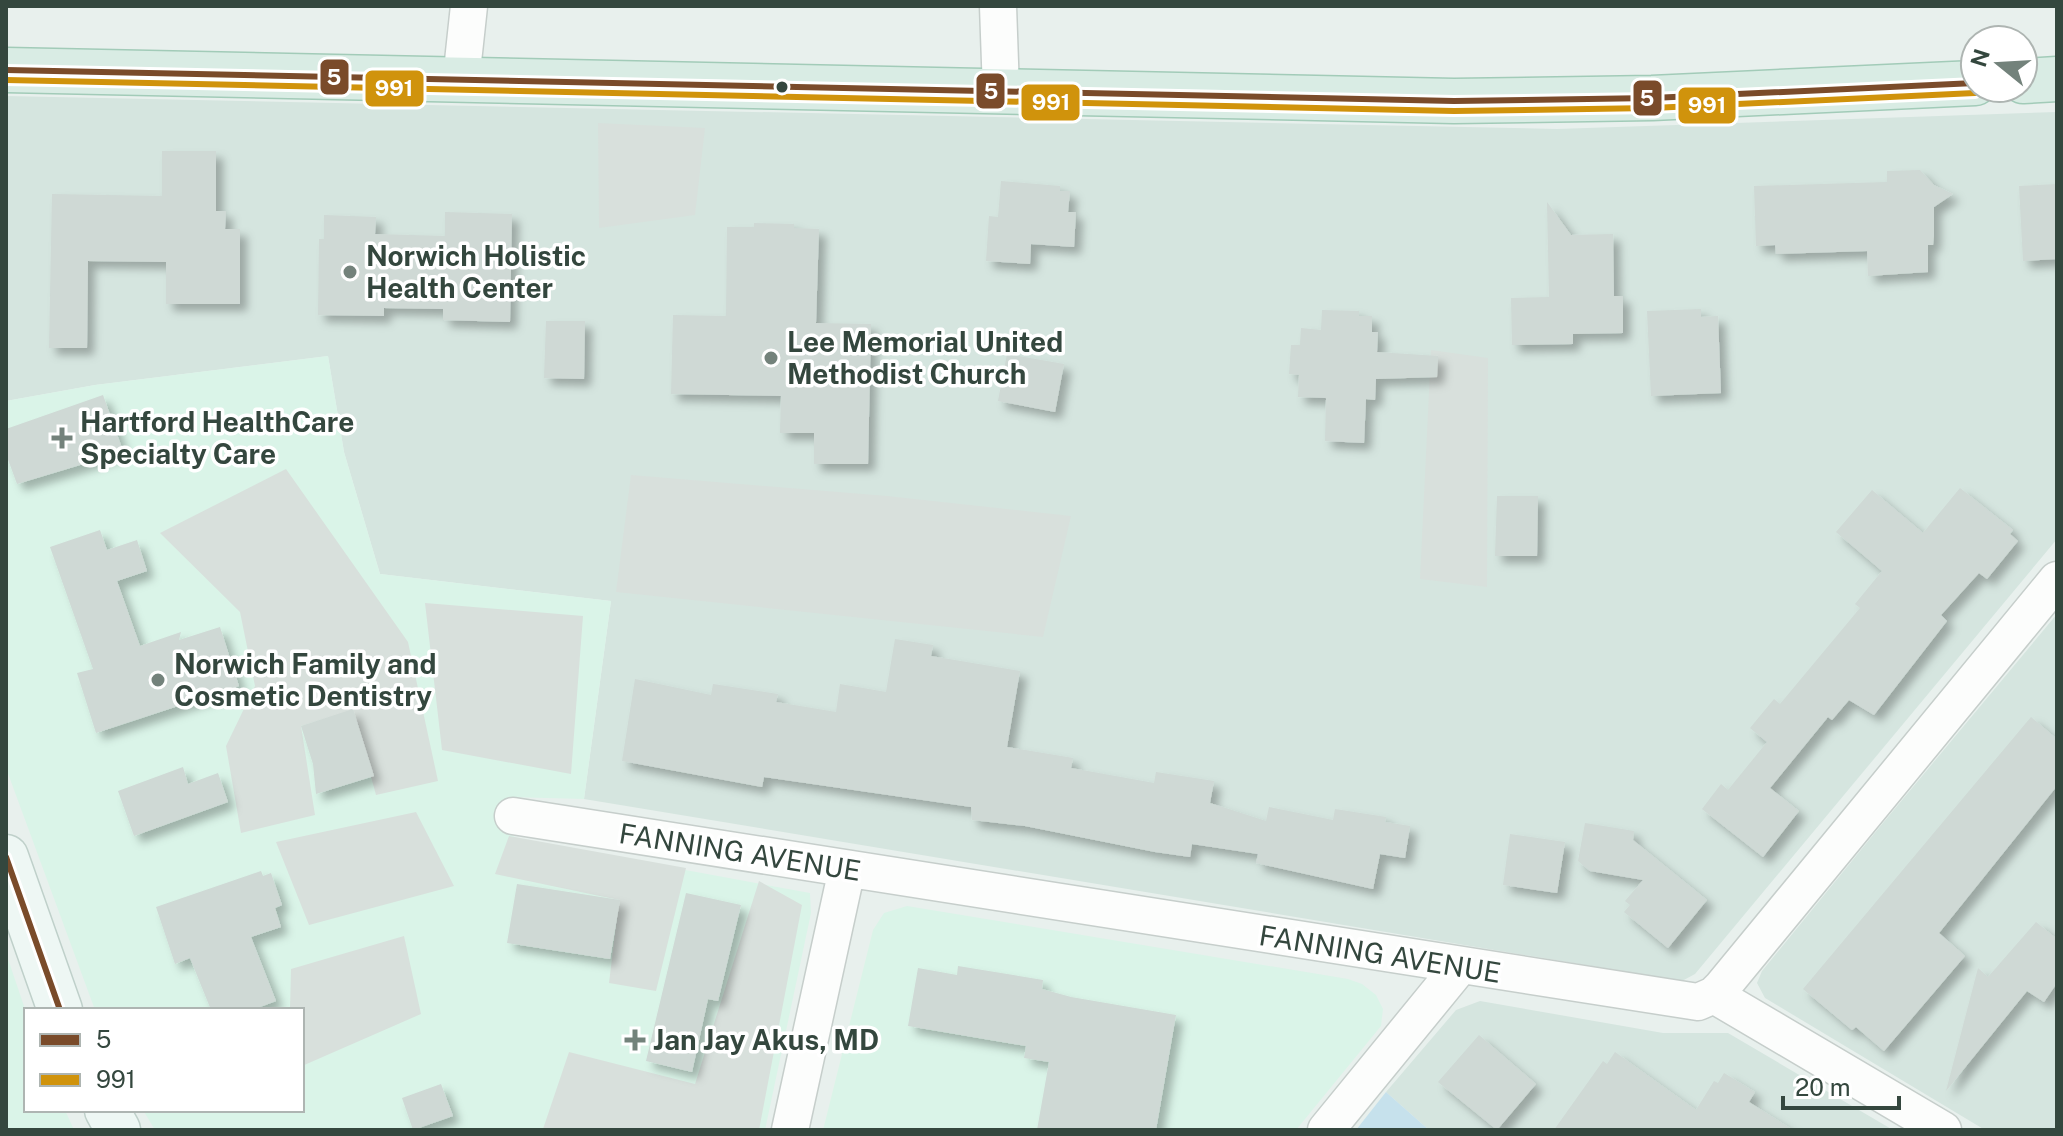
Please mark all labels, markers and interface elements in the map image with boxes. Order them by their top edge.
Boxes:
north arrow [1959,24,2039,104]
text: N [1965,46,1995,70]
line badge: 5 [319,58,350,96]
text: 5 [327,64,341,90]
line badge: 991 [364,69,425,108]
line badge: 5 [975,72,1006,110]
text: 991 [375,75,413,101]
text: 5 [984,78,998,104]
unlabelled marker [774,79,790,95]
line badge: 5 [1632,79,1663,117]
line badge: 991 [1020,83,1081,122]
text: 5 [1640,85,1654,111]
line badge: 991 [1677,86,1737,125]
text: 991 [1032,89,1070,115]
text: 991 [1688,92,1726,118]
place label: Norwich Holistic Health Center [366,239,586,304]
marker: Norwich Holistic Health Center [341,263,359,281]
place label: Lee Memorial United Methodist Church [787,325,1063,390]
marker: Lee Memorial United Methodist Church [762,349,780,367]
place label: Hartford HealthCare Specialty Care [80,405,354,470]
marker: Hartford HealthCare Specialty Care [51,427,73,449]
place label: Norwich Family and Cosmetic Dentistry [174,647,436,712]
marker: Norwich Family and Cosmetic Dentistry [149,671,167,689]
street label: FANNING AVENUE [617,816,863,887]
street label: FANNING AVENUE [1257,918,1503,989]
legend [24,1008,304,1112]
place label: Jan Jay Akus, MD [653,1023,879,1056]
text: 5 [96,1025,111,1053]
marker: Jan Jay Akus, MD [624,1029,646,1051]
scale bar [1783,1060,1899,1110]
text: 991 [96,1065,136,1093]
text: 20 m [1795,1073,1851,1101]

